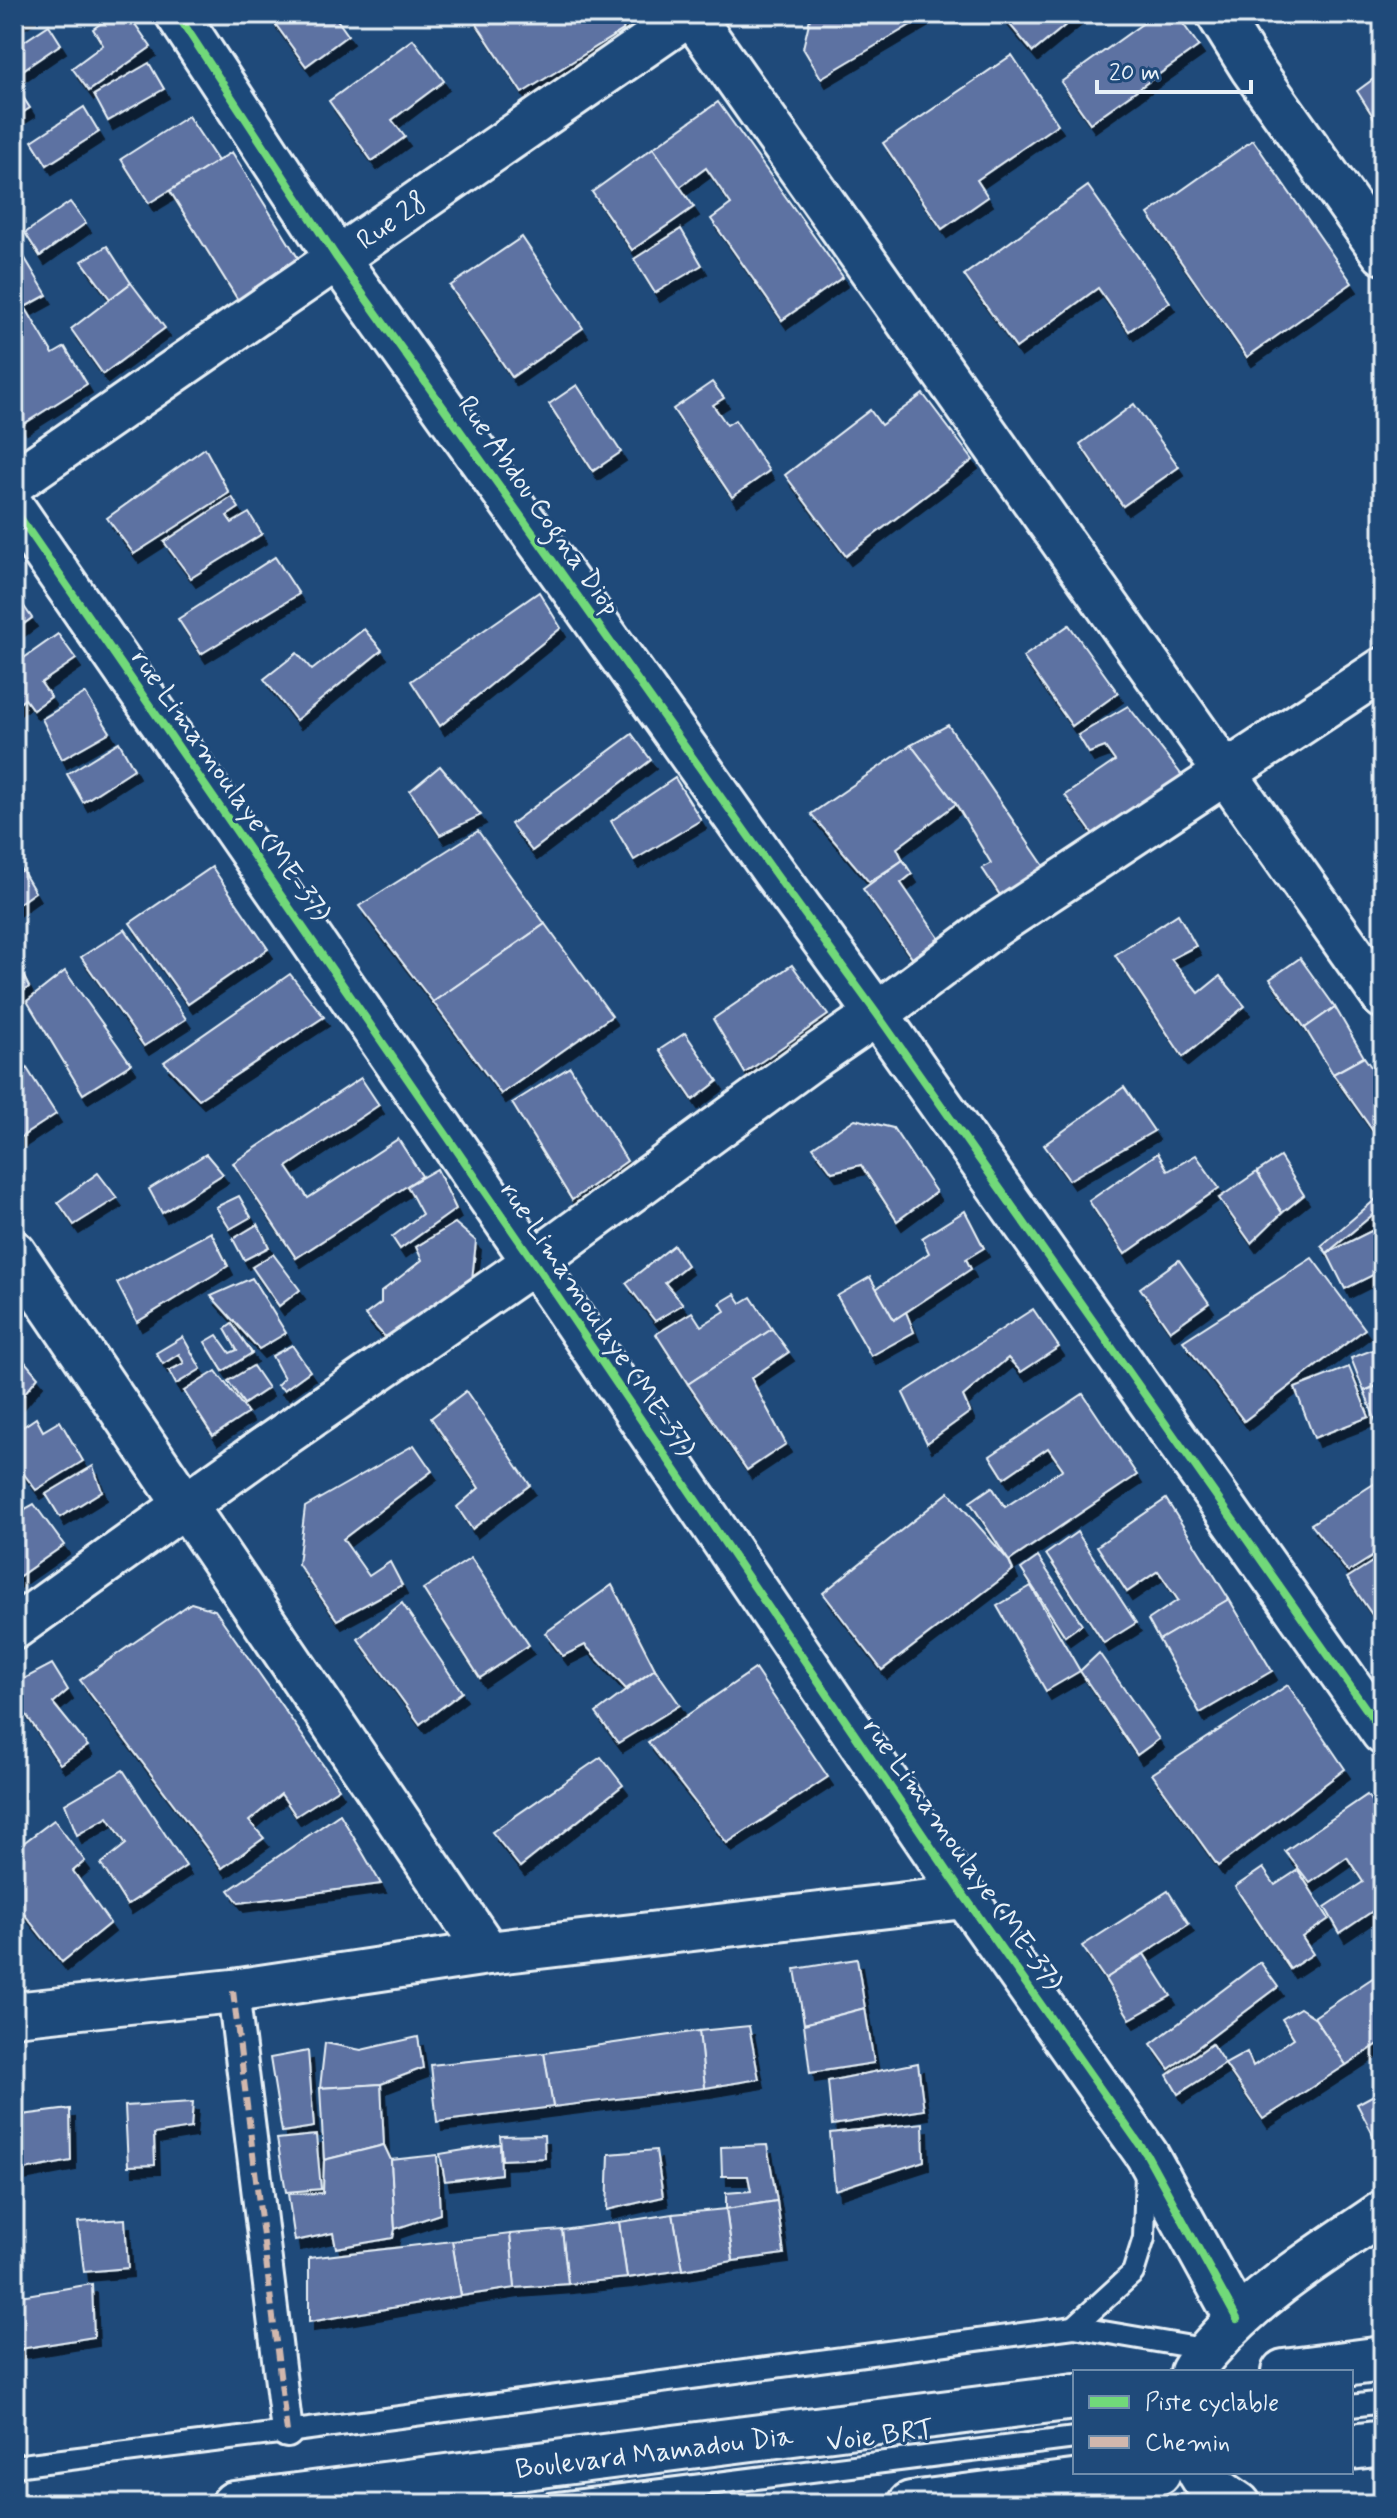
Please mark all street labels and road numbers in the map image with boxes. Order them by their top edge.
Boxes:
street label: Rue 28 [350,184,435,260]
street label: Rue Abdou Cogna Diop [445,389,628,626]
street label: rue Limamoulaye (ME-37) [122,643,338,930]
street label: rue Limamoulaye (ME-37) [491,1176,703,1465]
street label: rue Limamoulaye (ME-37) [854,1712,1070,1999]
street label: Voie BRT [824,2412,936,2461]
street label: Boulevard Mamadou Dia [513,2418,796,2489]

